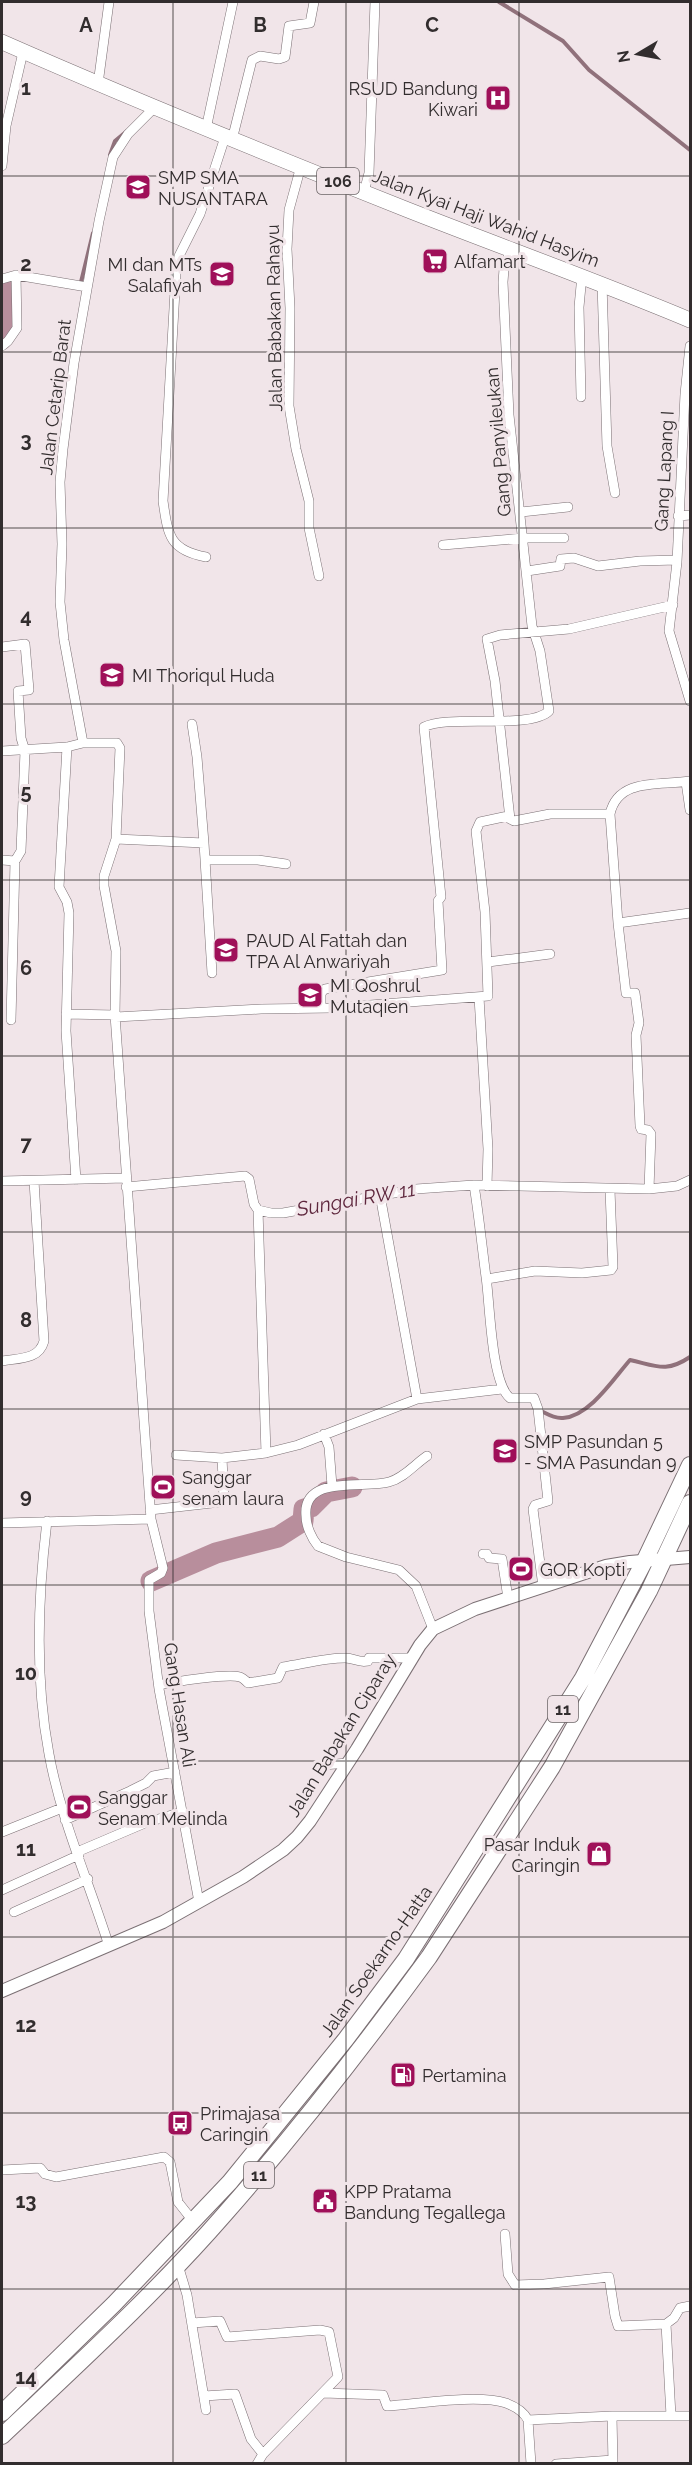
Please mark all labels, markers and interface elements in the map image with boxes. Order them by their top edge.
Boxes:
text: A [79,13,93,37]
text: B [253,13,267,37]
text: C [425,13,439,37]
north arrow [608,24,668,84]
text: N [613,49,634,64]
text: 1 [21,76,31,100]
place label: RSUD Bandung Kiwari [348,78,478,120]
hospital icon: RSUD Bandung Kiwari [483,83,513,113]
street label: Jalan Kyai Haji Wahid Hasyim [370,165,602,271]
place label: SMP SMA NUSANTARA [158,167,268,209]
road number: 106 [317,168,359,194]
school or university icon: SMP SMA NUSANTARA [123,172,153,202]
street label: Jalan Babakan Rahayu [262,224,286,412]
supermarket icon: Alfamart [420,246,450,276]
place label: Alfamart [454,251,525,272]
text: 2 [20,252,32,276]
place label: MI dan MTs Salafiyah [107,254,202,296]
school or university icon: MI dan MTs Salafiyah [207,259,237,289]
street label: Jalan Cetarip Barat [35,318,75,476]
street label: Gang Panyileukan [481,366,515,518]
street label: Gang Lapang I [650,410,678,532]
text: 3 [20,428,32,452]
text: 4 [20,604,32,628]
school or university icon: MI Thoriqul Huda [97,660,127,690]
place label: MI Thoriqul Huda [132,665,274,686]
text: 5 [20,780,32,804]
place label: PAUD Al Fattah dan TPA Al Anwariyah [246,930,407,972]
school or university icon: PAUD Al Fattah dan TPA Al Anwariyah [211,935,241,965]
text: 6 [20,956,32,980]
place label: MI Qoshrul Mutaqien [330,975,420,1017]
school or university icon: MI Qoshrul Mutaqien [295,980,325,1010]
text: 7 [20,1132,32,1156]
water label: Sungai RW 11 [294,1177,417,1221]
text: 8 [20,1308,32,1332]
place label: SMP Pasundan 5 - SMA Pasundan 9 [524,1431,677,1473]
school or university icon: SMP Pasundan 5 - SMA Pasundan 9 [490,1436,520,1466]
place label: Sanggar senam laura [182,1467,284,1509]
sports icon: Sanggar senam laura [148,1472,178,1502]
text: 9 [20,1484,32,1508]
sports icon: GOR Kopti [506,1554,536,1584]
place label: GOR Kopti [540,1559,625,1580]
street label: Gang Hasan Ali [160,1641,200,1769]
street label: Jalan Babakan Ciparay [282,1650,400,1820]
text: 10 [15,1661,37,1685]
road number: 11 [548,1696,578,1722]
place label: Sanggar Senam Melinda [98,1787,227,1829]
sports icon: Sanggar Senam Melinda [64,1792,94,1822]
place label: Pasar Induk Caringin [484,1834,580,1876]
text: 11 [16,1837,36,1861]
shop icon: Pasar Induk Caringin [584,1839,614,1869]
street label: Jalan Soekarno-Hatta [316,1881,436,2041]
text: 12 [15,2013,37,2037]
fuel station icon: Pertamina [388,2060,418,2090]
place label: Pertamina [422,2065,507,2086]
place label: Primajasa Caringin [200,2103,280,2145]
bus stop icon: Primajasa Caringin [165,2108,195,2138]
road number: 11 [244,2162,274,2188]
place label: KPP Pratama Bandung Tegallega [344,2181,506,2223]
public building icon: KPP Pratama Bandung Tegallega [310,2186,340,2216]
text: 13 [15,2189,37,2213]
text: 14 [15,2365,37,2389]

